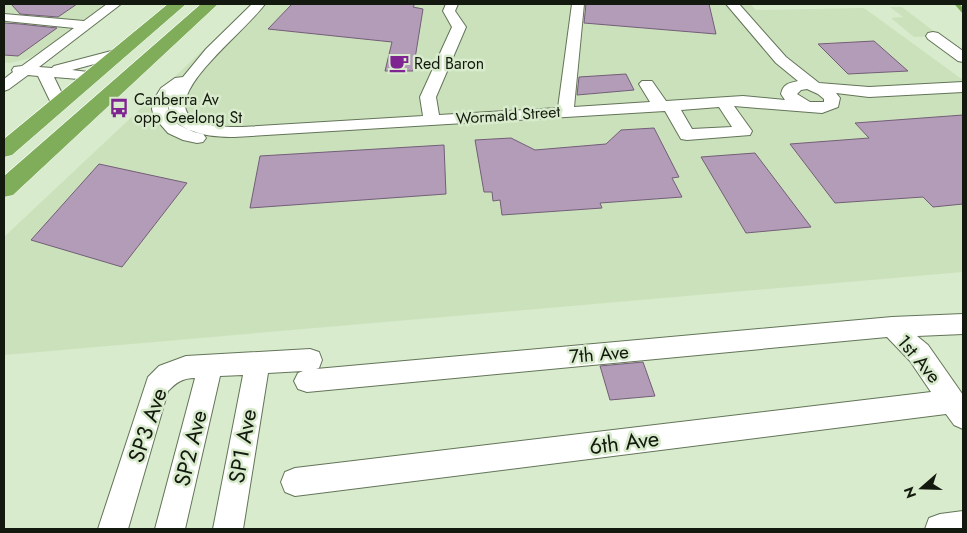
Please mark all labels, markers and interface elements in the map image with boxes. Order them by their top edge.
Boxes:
cafe icon: Red Baron [388,52,410,74]
place label: Red Baron [414,52,484,75]
place label: Canberra Av opp Geelong St [134,88,242,129]
bus stop icon: Canberra Av opp Geelong St [108,97,130,119]
street label: Wormald Street [455,100,561,130]
street label: 1st Ave [891,329,947,389]
street label: 7th Ave [568,338,630,370]
street label: SP3 Ave [119,383,175,467]
street label: SP1 Ave [220,406,264,486]
street label: SP2 Ave [165,407,215,489]
street label: 6th Ave [587,422,661,462]
north arrow [897,463,947,513]
text: N [898,484,921,501]

